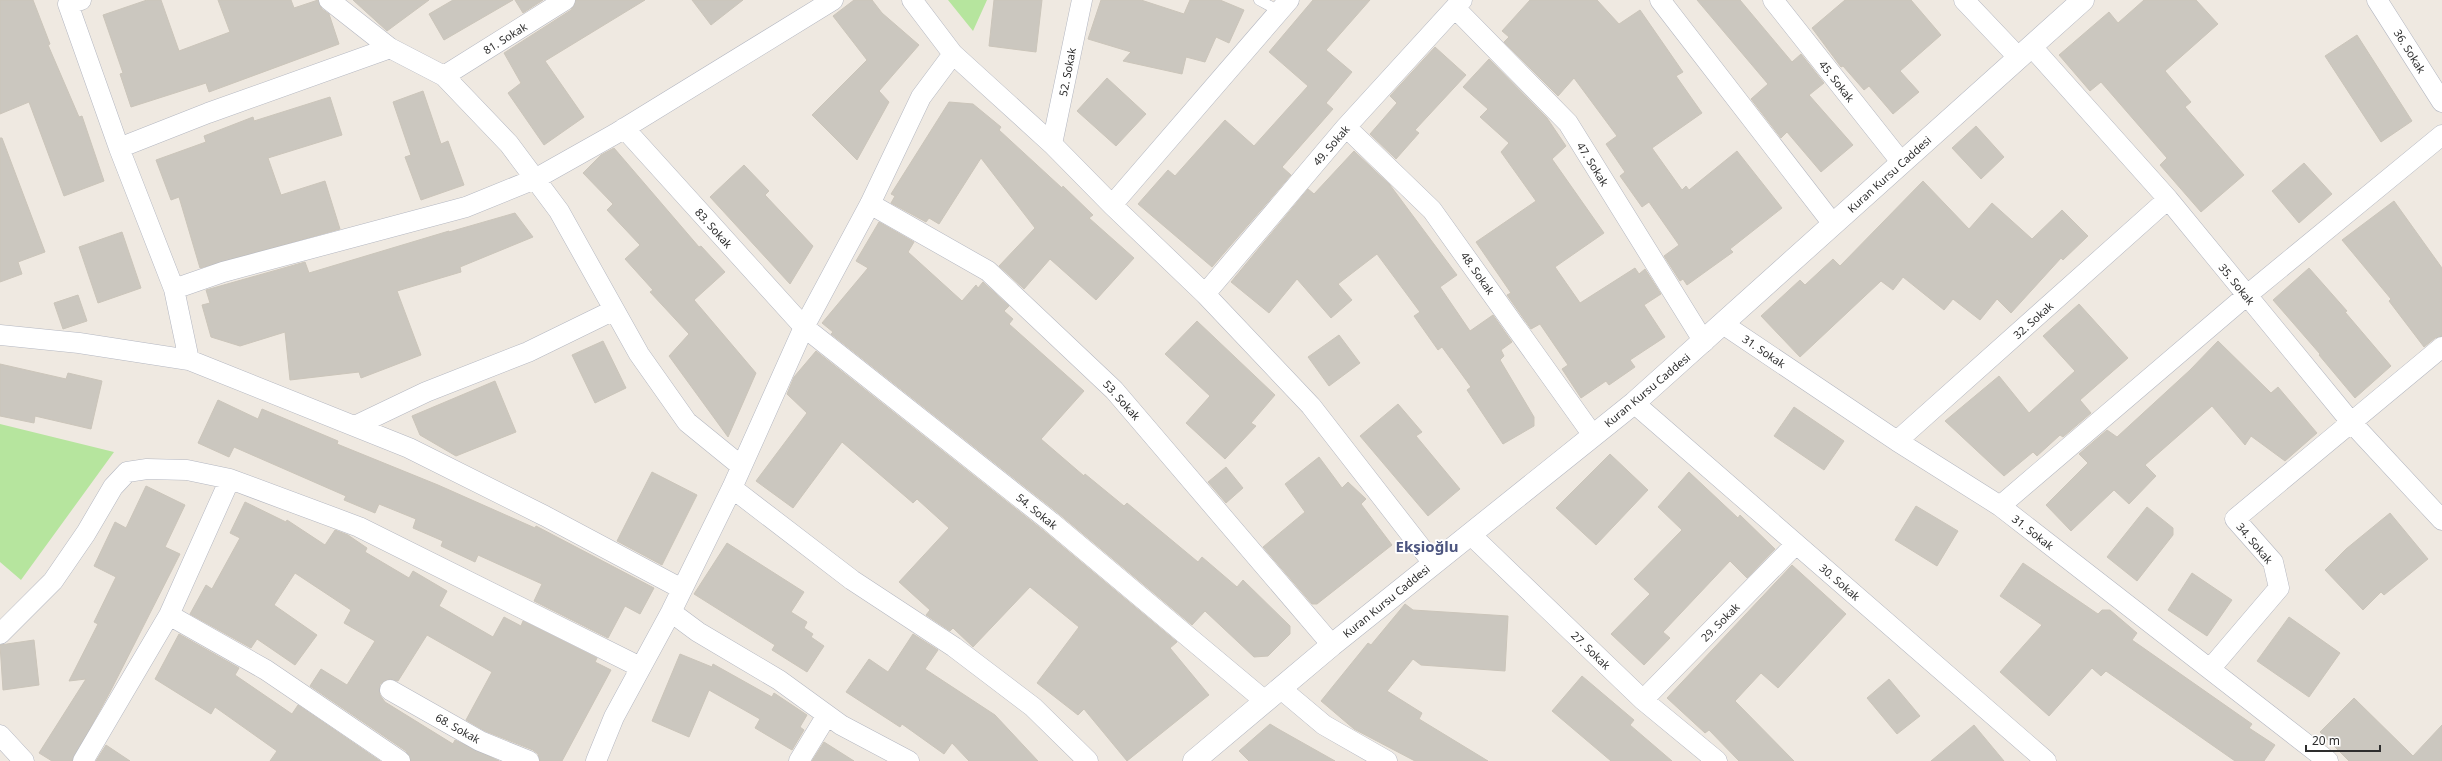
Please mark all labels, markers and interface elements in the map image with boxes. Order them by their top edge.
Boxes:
street label: 81. Sokak [480,19,530,57]
street label: 36. Sokak [2391,26,2429,76]
street label: 52. Sokak [1055,46,1079,97]
street label: 45. Sokak [1816,57,1858,105]
street label: 49. Sokak [1309,121,1353,168]
street label: Kuran Kursu Caddesi [1844,132,1934,216]
street label: 47. Sokak [1574,139,1612,189]
street label: 83. Sokak [692,205,736,251]
street label: 48. Sokak [1458,249,1498,297]
street label: 35. Sokak [2216,260,2258,308]
street label: 32. Sokak [2010,298,2056,342]
street label: 31. Sokak [1739,331,1789,371]
street label: Kuran Kursu Caddesi [1601,350,1693,430]
street label: 53. Sokak [1100,377,1144,423]
street label: 54. Sokak [1013,490,1061,532]
street label: 31. Sokak [2009,511,2057,553]
street label: 34. Sokak [2234,519,2277,567]
district label: Ekşioğlu [1396,536,1458,556]
street label: 30. Sokak [1817,560,1864,604]
street label: Kuran Kursu Caddesi [1339,561,1433,641]
street label: 29. Sokak [1697,599,1743,645]
street label: 27. Sokak [1568,628,1614,672]
street label: 68. Sokak [433,710,483,746]
scale bar [2306,727,2380,753]
text: 20 m [2312,732,2340,749]

